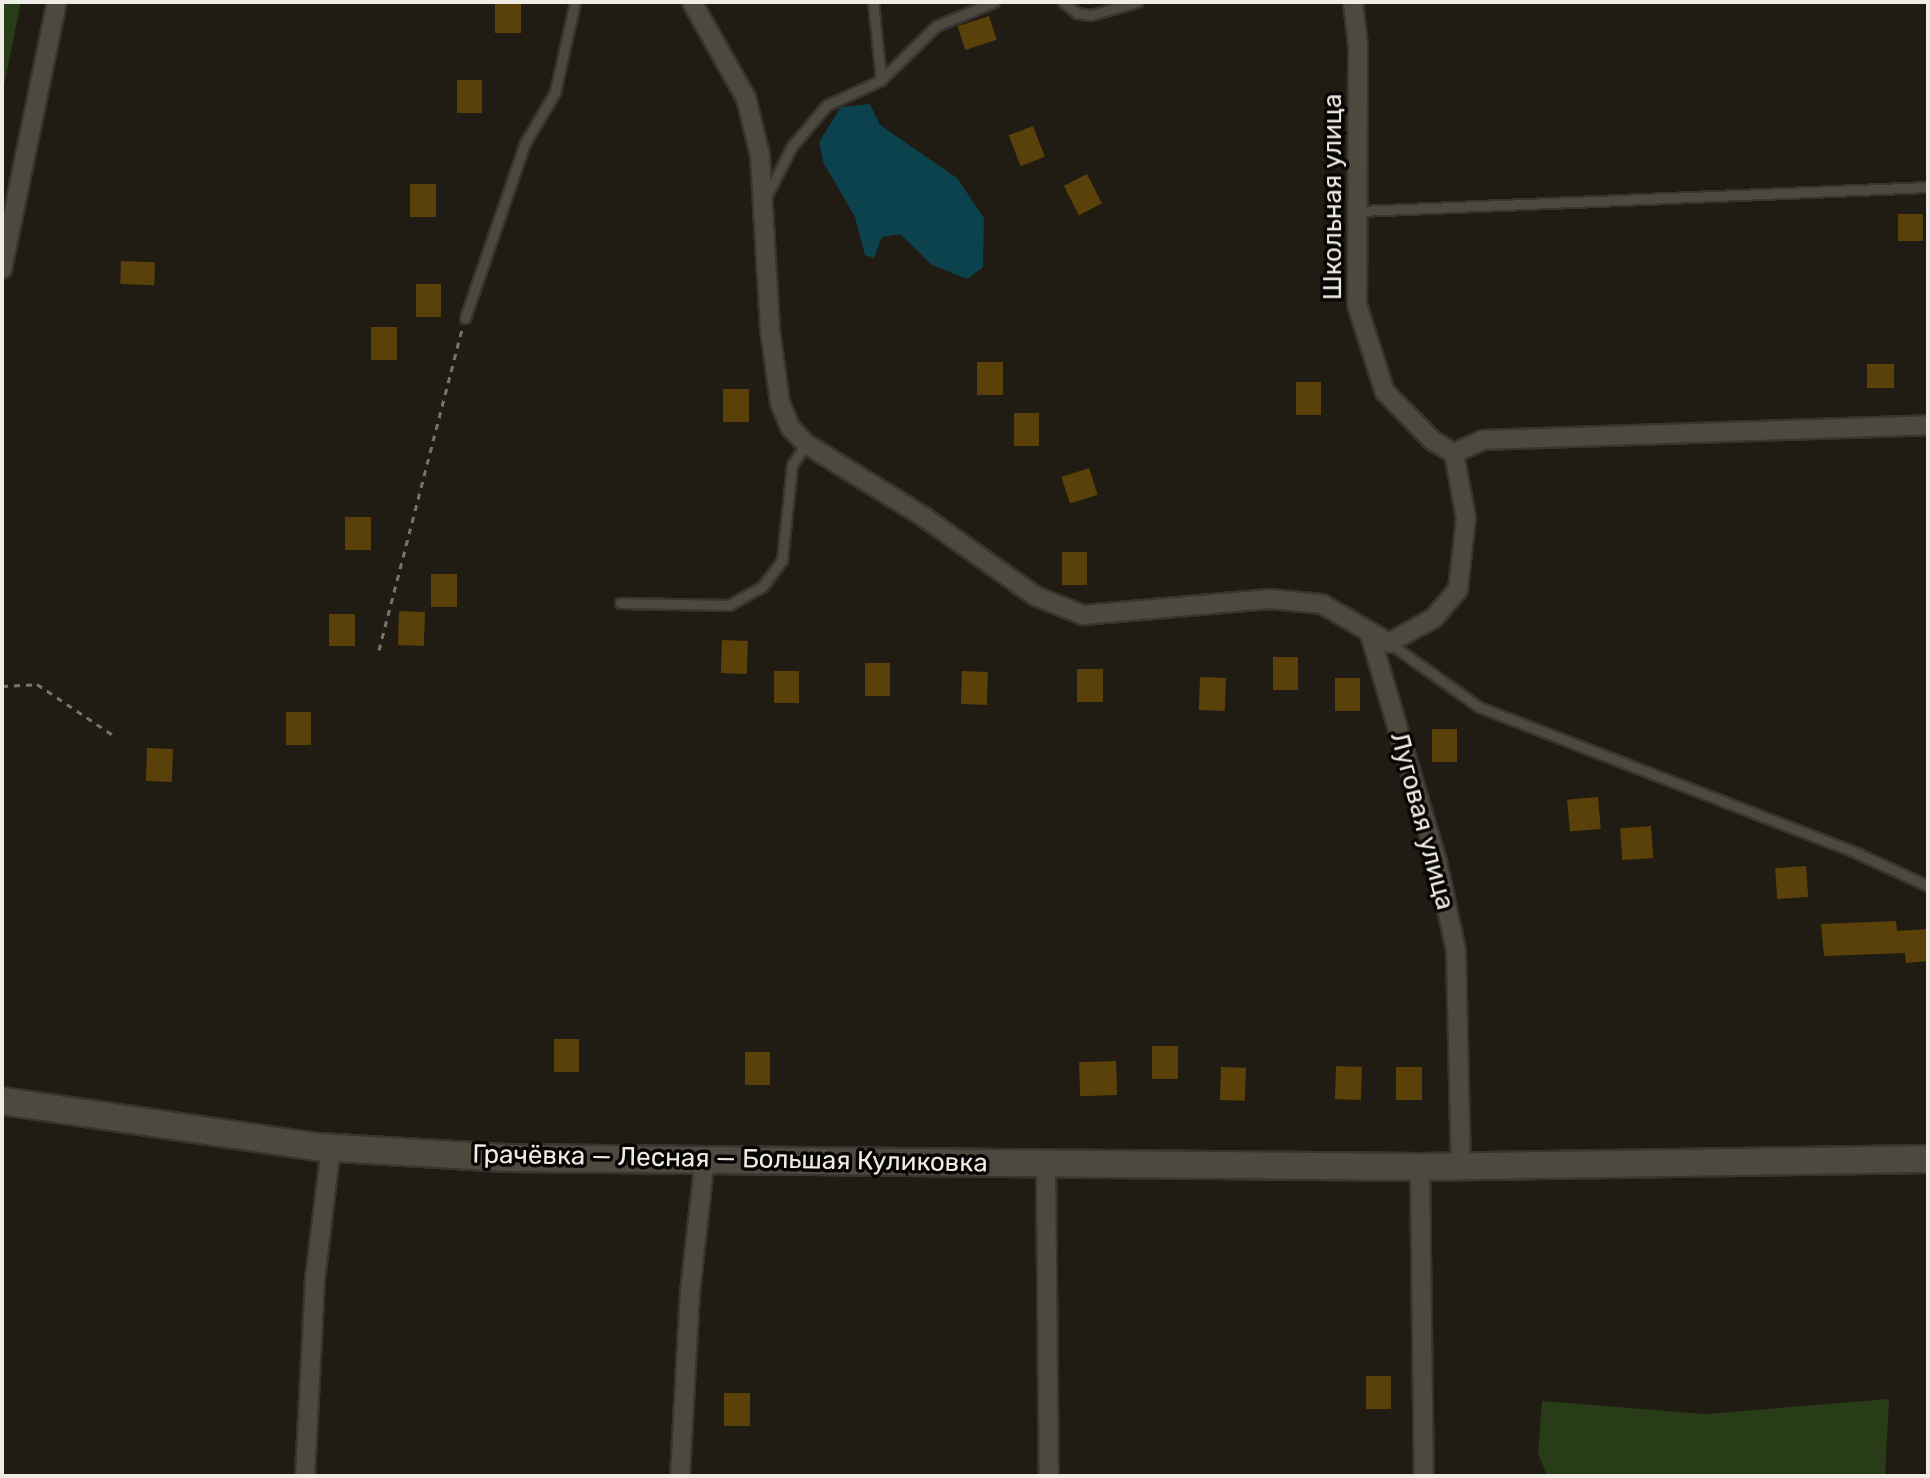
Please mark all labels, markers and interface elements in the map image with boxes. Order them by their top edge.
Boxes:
street label: Школьная улица [1317,94,1349,300]
street label: Луговая улица [1383,729,1461,913]
street label: Грачёвка — Лесная — Большая Куликовка [472,1139,988,1179]

